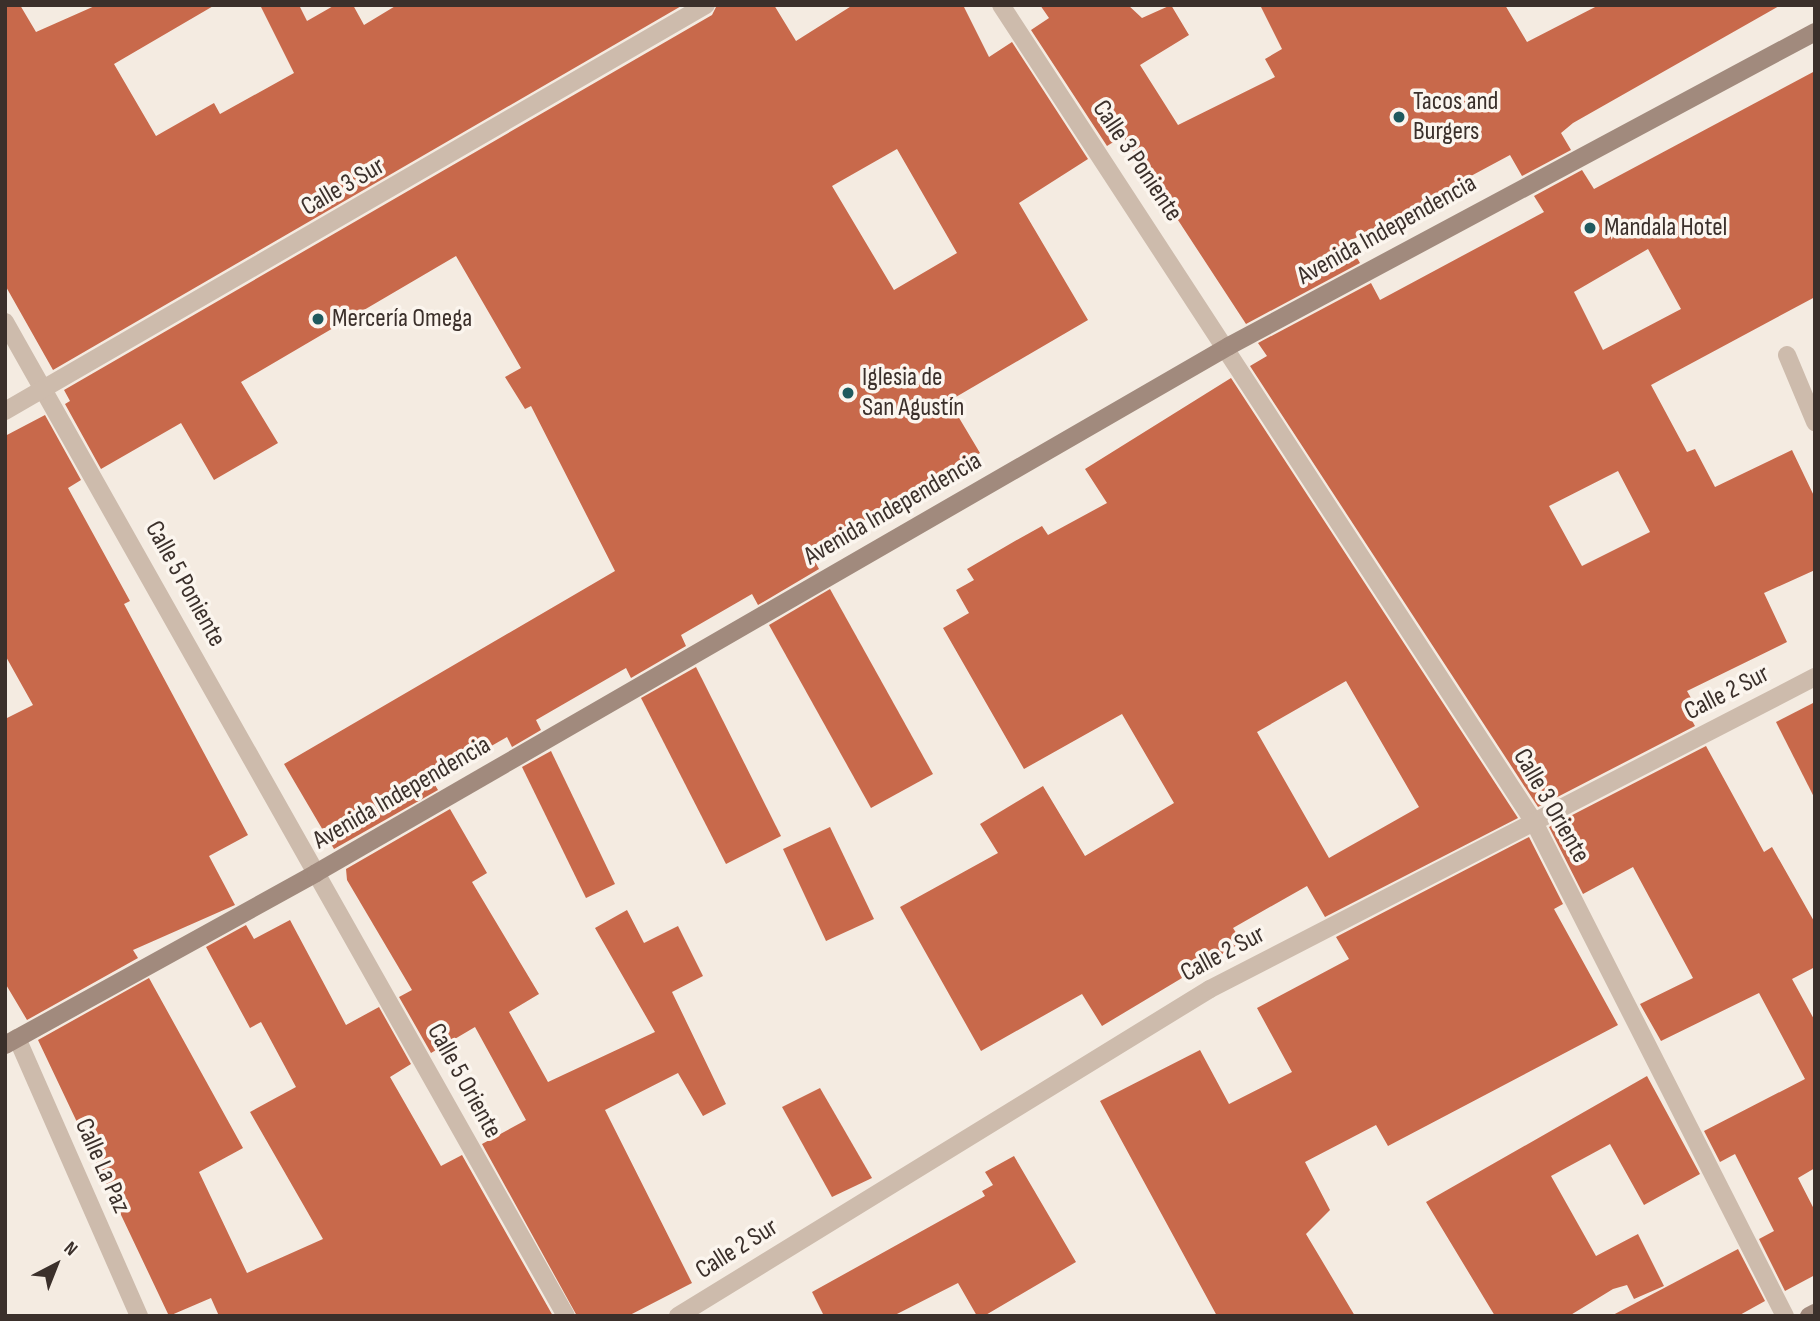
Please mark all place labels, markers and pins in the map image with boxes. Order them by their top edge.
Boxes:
place label: Tacos and Burgers [1413,86,1498,148]
marker: Tacos and Burgers [1391,109,1407,125]
place label: Mandala Hotel [1604,212,1727,244]
marker: Mandala Hotel [1582,220,1598,236]
place label: Mercería Omega [332,303,472,335]
marker: Mercería Omega [310,311,326,327]
place label: Iglesia de San Agustín [862,362,964,424]
marker: Iglesia de San Agustín [840,385,856,401]

